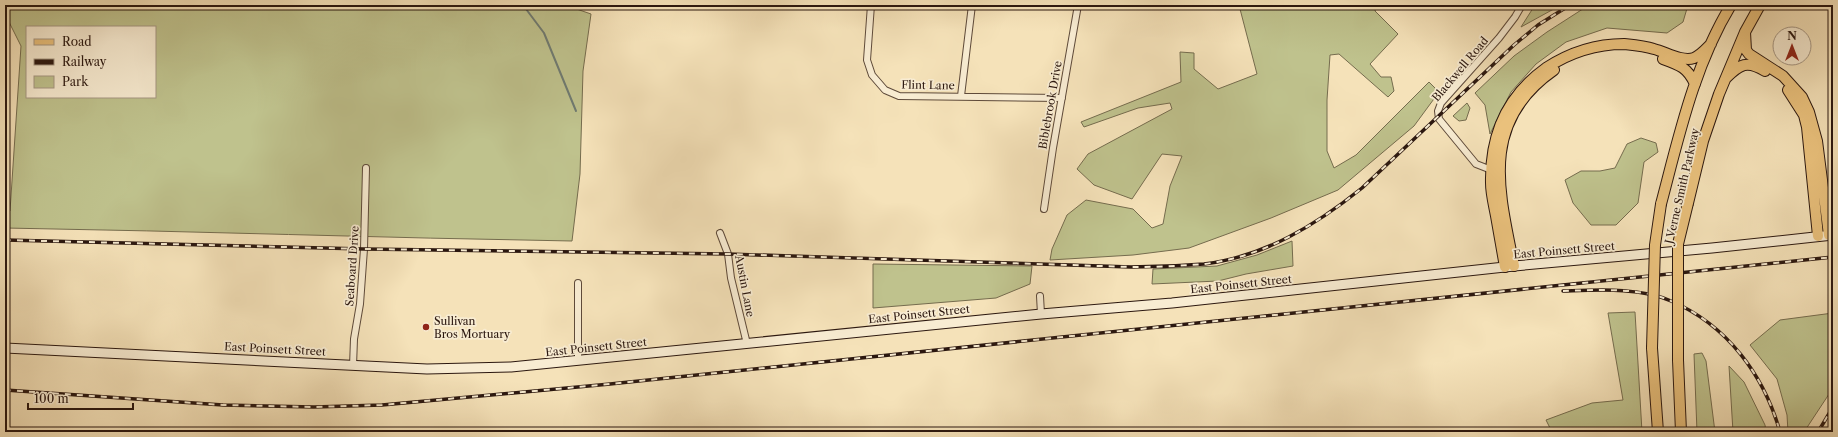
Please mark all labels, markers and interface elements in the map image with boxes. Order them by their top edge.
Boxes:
legend [26,26,156,98]
north arrow [1772,26,1812,66]
text: N [1787,29,1797,43]
text: Road [62,34,92,49]
street label: Blackwell Road [1429,34,1491,104]
text: Railway [62,54,107,69]
street label: Biblebrook Drive [1035,60,1065,150]
text: Park [62,74,89,89]
street label: Flint Lane [901,78,955,92]
street label: J Verne Smith Parkway [1661,126,1702,247]
street label: Seaboard Drive [342,225,362,307]
street label: East Poinsett Street [1513,239,1615,261]
street label: Austin Lane [732,253,758,318]
street label: East Poinsett Street [1190,272,1292,296]
street label: East Poinsett Street [868,302,970,326]
place label: Sullivan Bros Mortuary [434,314,511,341]
marker: Sullivan Bros Mortuary [421,322,431,332]
street label: East Poinsett Street [545,335,647,359]
street label: East Poinsett Street [224,339,326,359]
scale bar [28,385,133,411]
text: 100 m [34,391,69,406]

